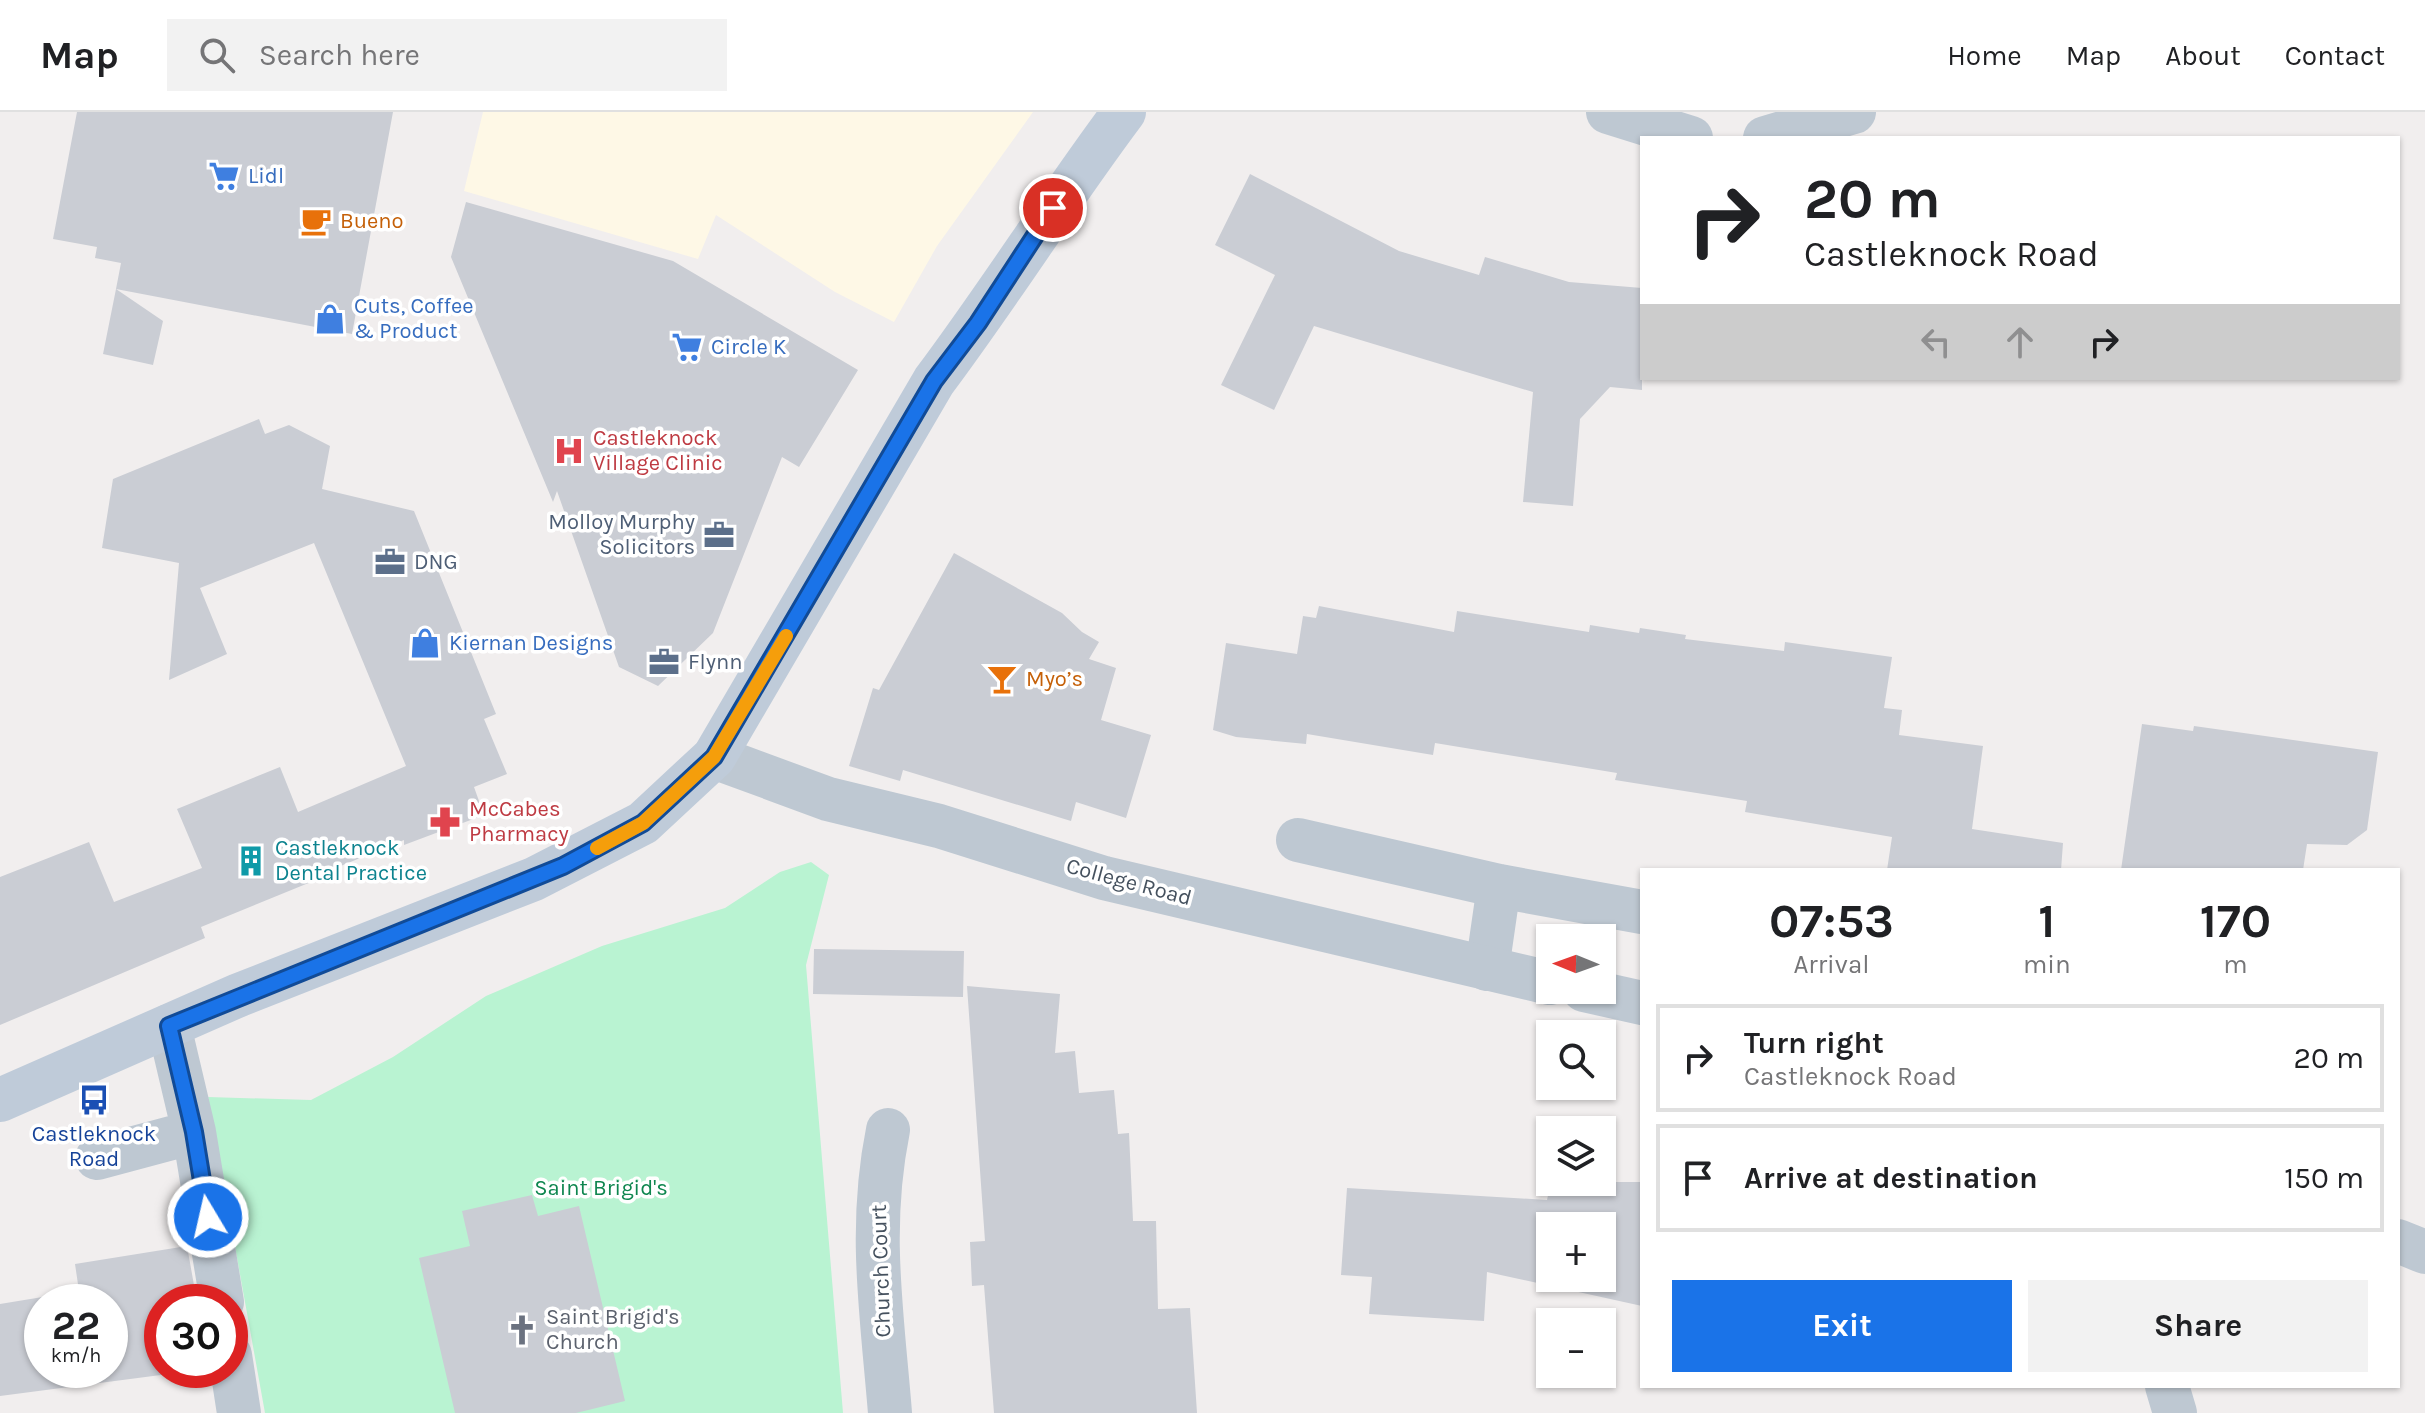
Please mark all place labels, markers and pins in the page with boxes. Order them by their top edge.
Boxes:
supermarket icon: Lidl [207,159,241,193]
place label: Lidl [248,163,284,189]
pin [1019,174,1087,242]
cafe icon: Bueno [299,204,333,238]
place label: Bueno [340,208,404,234]
place label: Cuts, Coffee & Product [354,293,474,344]
shop icon: Cuts, Coffee & Product [313,302,347,336]
supermarket icon: Circle K [670,330,704,364]
place label: Circle K [711,334,786,360]
place label: Castleknock Village Clinic [593,425,723,476]
hospital icon: Castleknock Village Clinic [552,434,586,468]
place label: Molloy Murphy Solicitors [548,509,695,560]
office icon: Molloy Murphy Solicitors [702,518,736,552]
office icon: DNG [373,545,407,579]
place label: DNG [414,549,458,575]
shop icon: Kiernan Designs [408,626,442,660]
place label: Kiernan Designs [449,630,613,656]
office icon: Flynn [647,645,681,679]
place label: Flynn [688,649,742,675]
bar icon: Myo’s [985,662,1019,696]
place label: Myo’s [1026,666,1083,692]
place label: McCabes Pharmacy [469,796,569,847]
pharmacy icon: McCabes Pharmacy [428,805,462,839]
place label: Castleknock Dental Practice [275,835,427,886]
building icon: Castleknock Dental Practice [234,844,268,878]
bus stop icon: Castleknock Road [77,1083,111,1117]
place label: Castleknock Road [32,1121,156,1172]
place label: Saint Brigid's Church [546,1304,679,1355]
church icon: Saint Brigid's Church [505,1313,539,1347]

